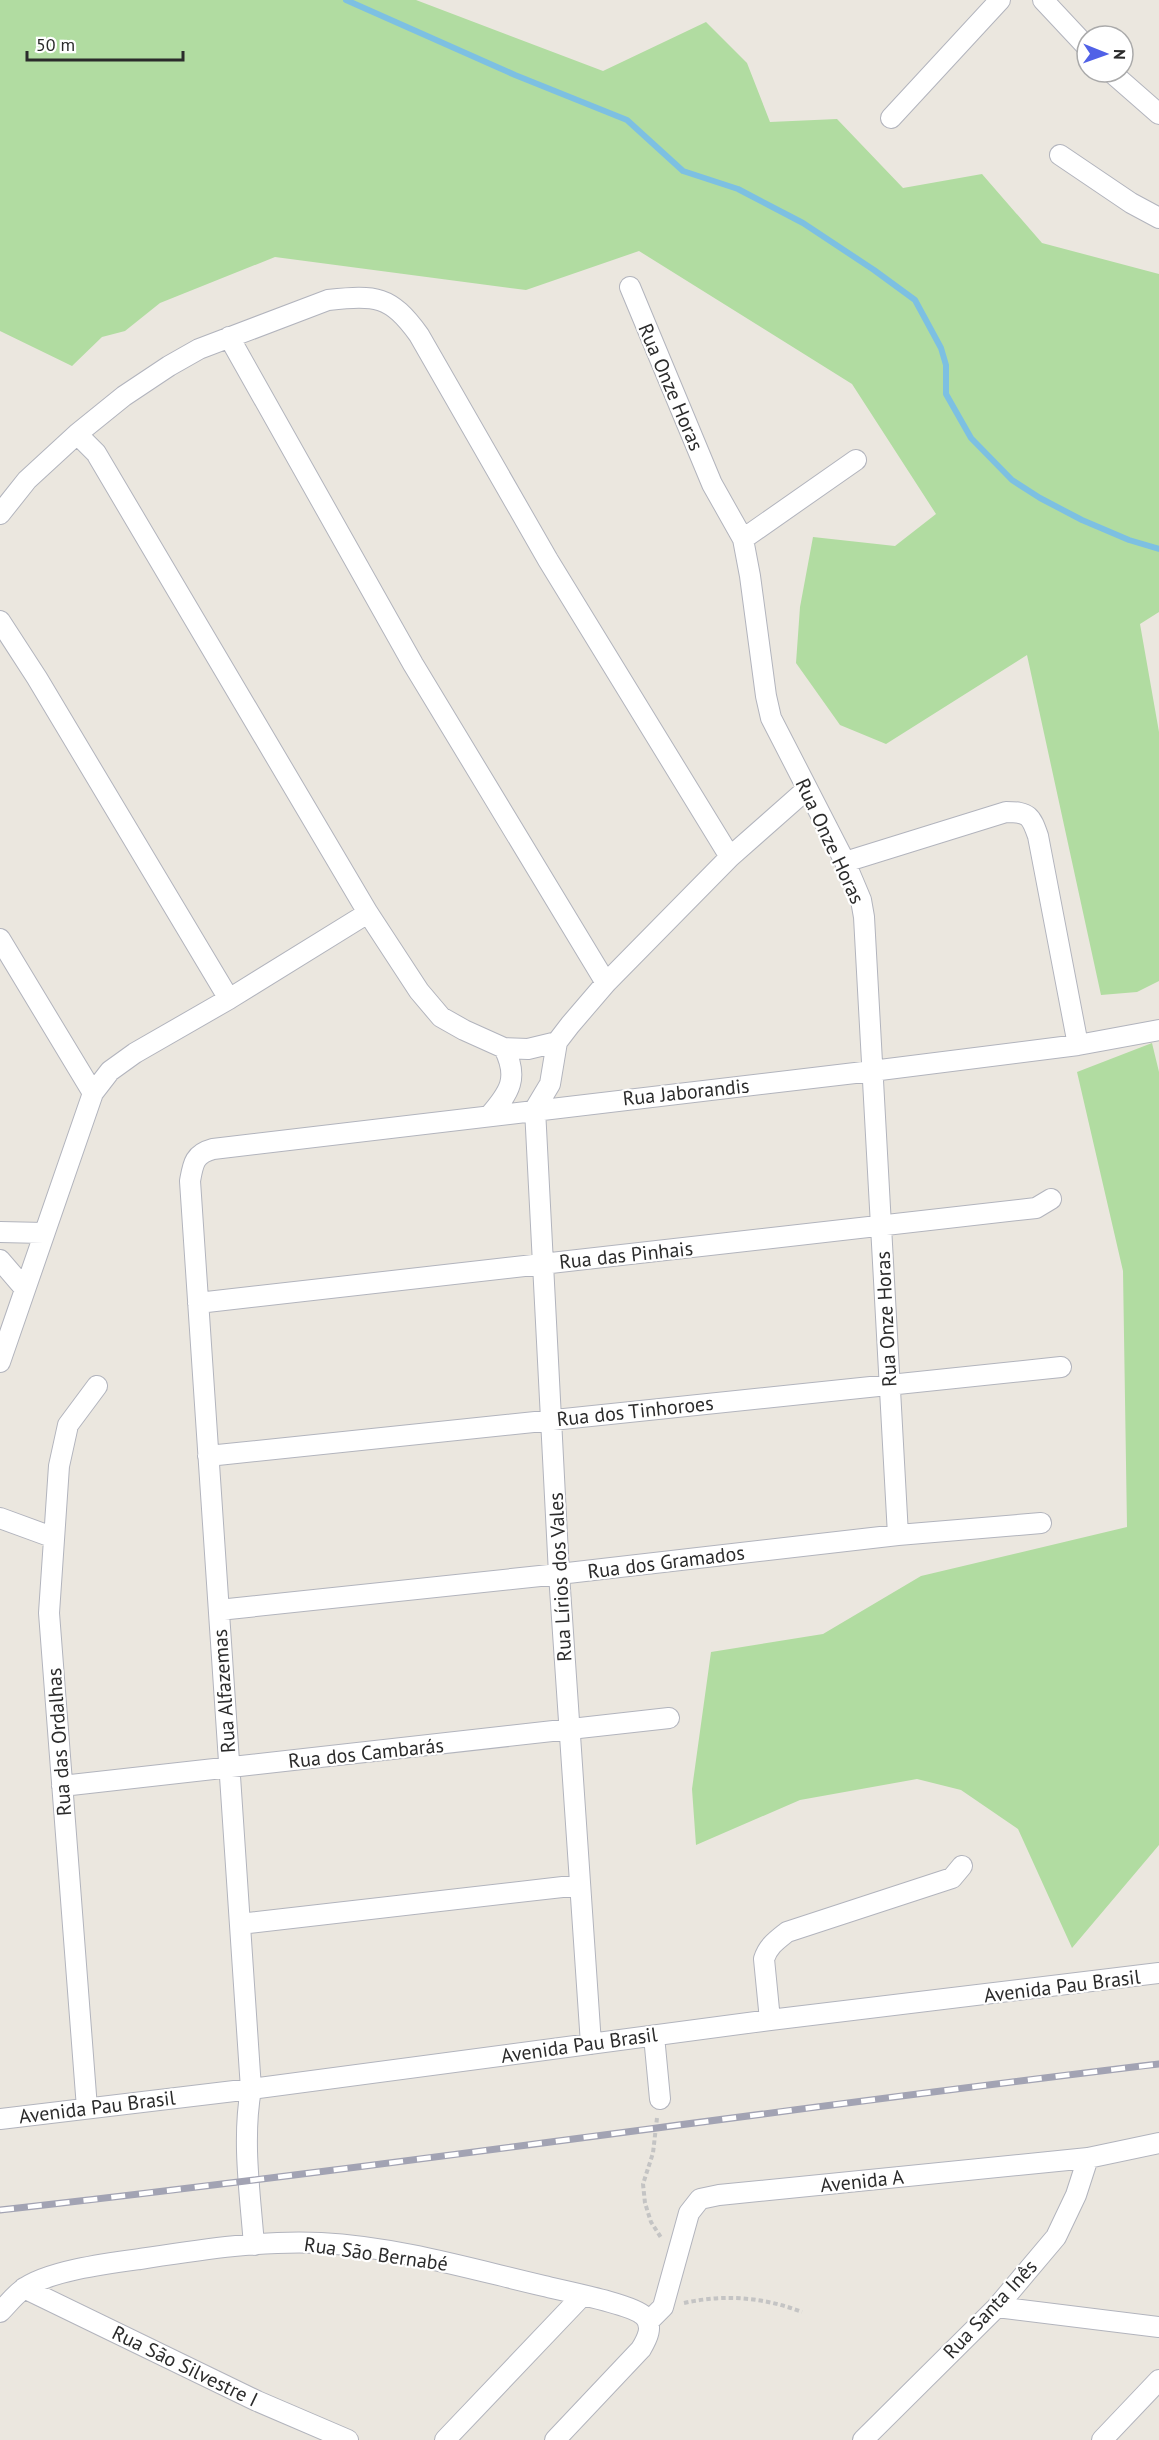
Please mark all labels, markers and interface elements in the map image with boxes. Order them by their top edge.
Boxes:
scale bar [27,24,183,62]
north arrow [1075,24,1135,84]
text: 50 m [36,33,75,56]
text: N [1110,49,1130,60]
street label: Rua Onze Horas [633,319,709,455]
street label: Rua Onze Horas [790,774,870,908]
street label: Rua Jaborandis [621,1072,751,1112]
street label: Rua das Pinhais [558,1235,694,1275]
street label: Rua Onze Horas [869,1251,903,1387]
street label: Rua dos Tinhoroes [555,1390,715,1432]
street label: Rua Lírios dos Vales [543,1492,577,1662]
street label: Rua dos Gramados [586,1539,746,1585]
street label: Rua Alfazemas [207,1628,241,1754]
street label: Rua das Ordalhas [41,1667,77,1817]
street label: Rua dos Cambarás [287,1732,445,1774]
street label: Avenida Pau Brasil [982,1963,1142,2008]
street label: Avenida Pau Brasil [499,2021,659,2069]
street label: Avenida Pau Brasil [17,2084,177,2129]
street label: Avenida A [819,2164,905,2198]
street label: Rua São Bernabé [302,2231,450,2277]
street label: Rua Santa Inês [937,2254,1043,2364]
street label: Rua São Silvestre I [108,2319,262,2413]

